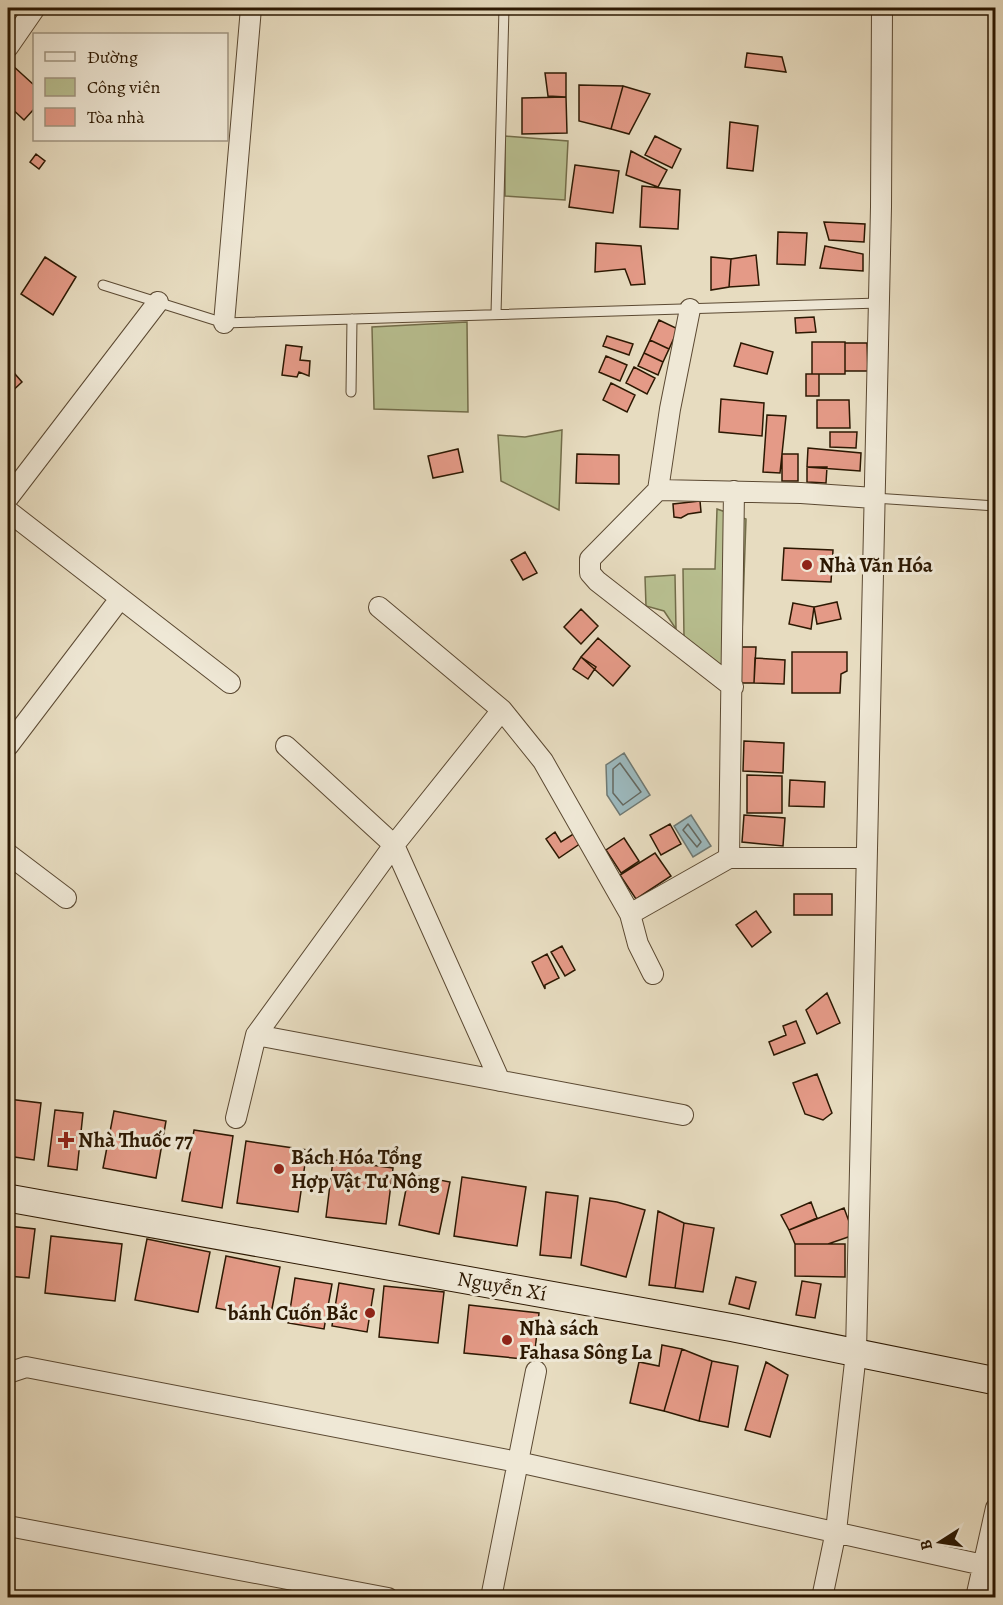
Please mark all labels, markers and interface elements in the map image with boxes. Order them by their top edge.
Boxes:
legend [33,33,228,141]
text: Đường [87,45,138,69]
text: Công viên [87,75,160,99]
text: Tòa nhà [87,105,145,129]
place label: Nhà Văn Hóa [819,551,934,579]
marker: Nhà Văn Hóa [800,558,814,572]
place label: Nhà Thuốc 77 [78,1126,193,1154]
marker: Nhà Thuốc 77 [59,1133,73,1147]
place label: Bách Hóa Tổng Hợp Vật Tư Nông [291,1143,440,1195]
marker: Bách Hóa Tổng Hợp Vật Tư Nông [272,1162,286,1176]
street label: Nguyễn Xí [455,1264,549,1308]
place label: bánh Cuốn Bắc [227,1299,358,1327]
marker: bánh Cuốn Bắc [363,1306,377,1320]
place label: Nhà sách Fahasa Sông La [519,1314,653,1366]
marker: Nhà sách Fahasa Sông La [500,1333,514,1347]
north arrow [910,1512,970,1572]
text: B [915,1538,938,1552]

